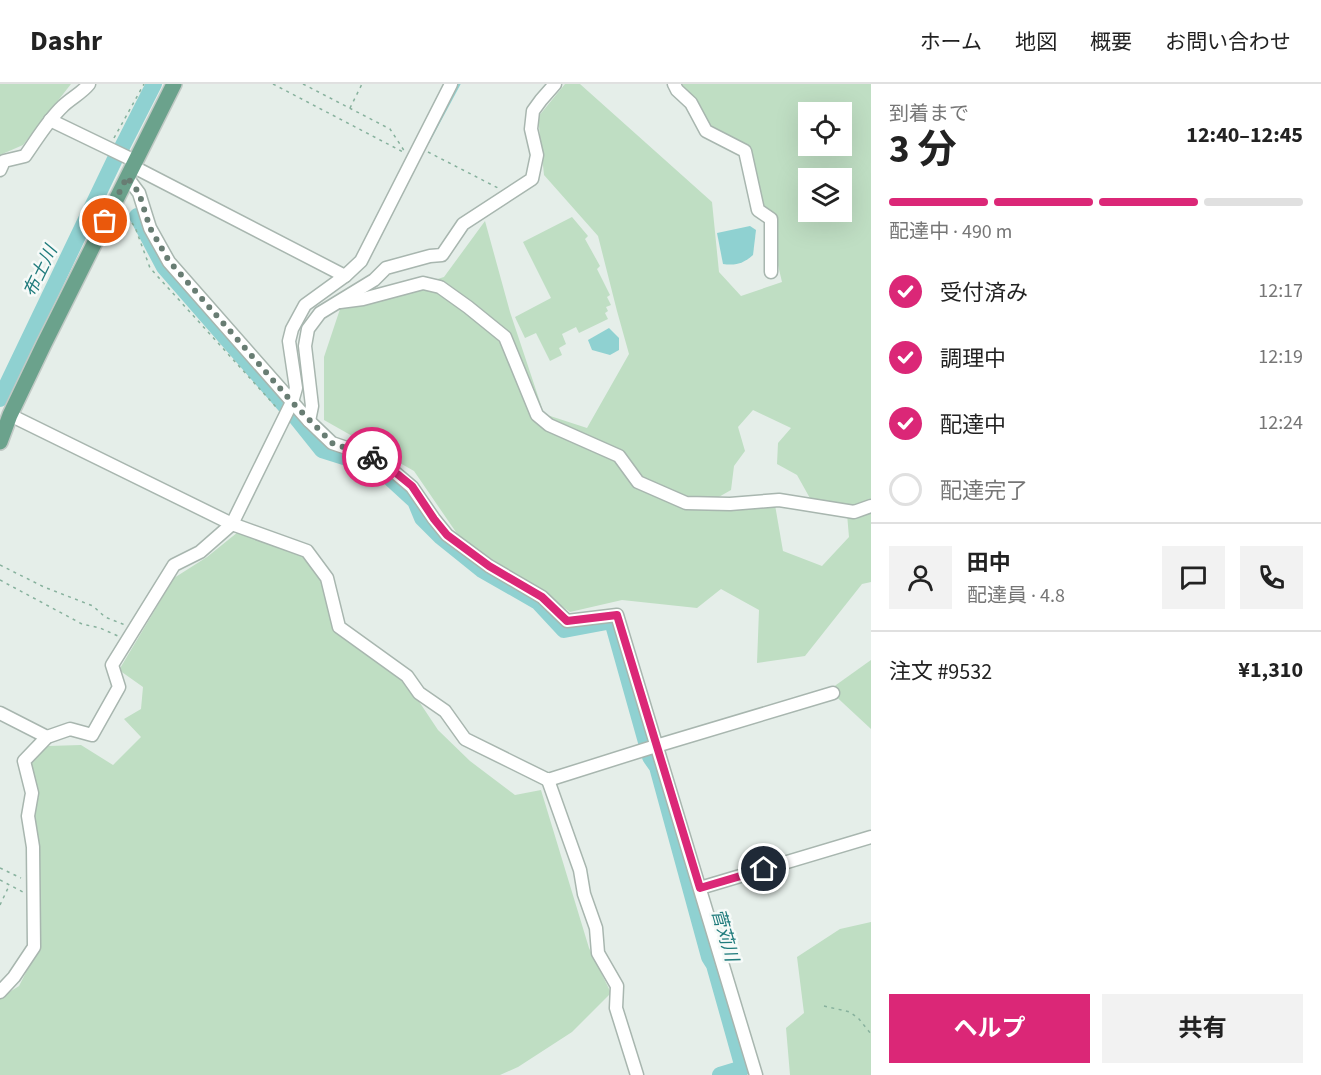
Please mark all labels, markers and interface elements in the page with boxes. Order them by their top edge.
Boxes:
text: Dashr [30,21,102,61]
text: ホーム [920,27,982,57]
text: 地図 [1015,27,1057,57]
text: 概要 [1090,27,1132,57]
text: お問い合わせ [1165,27,1291,57]
text: 到着まで [889,100,969,128]
map controls [798,102,852,222]
button: locate [798,102,852,156]
text: 12:40–12:45 [1186,119,1303,151]
text: 3 分 [889,122,956,178]
button: layers [798,168,852,222]
pin [79,195,130,246]
icon: bag [88,204,121,237]
text: 配達中 · 490 m [889,218,1012,246]
water label: 布土川 [17,240,64,301]
icon: check [889,275,922,308]
text: 受付済み [940,277,1028,309]
text: 12:17 [1258,277,1303,305]
icon: check [889,341,922,374]
text: 調理中 [940,343,1006,375]
text: 12:19 [1258,343,1303,371]
icon: check [889,407,922,440]
text: 配達中 [940,409,1006,441]
text: 12:24 [1258,409,1303,437]
courier [342,427,402,487]
icon: bike [356,441,389,474]
text: 配達完了 [940,475,1028,507]
button: person [889,546,952,609]
button: chat [1162,546,1225,609]
button: phone [1240,546,1303,609]
text: 田中 [967,547,1011,579]
text: 配達員 · 4.8 [967,582,1065,610]
text: ¥1,310 [1238,654,1303,686]
text: 注文 #9532 [889,656,992,688]
pin [738,843,789,894]
icon: home [747,852,780,885]
water label: 菅苅川 [705,906,745,966]
button: ヘルプ [889,994,1090,1063]
button: 共有 [1102,994,1303,1063]

